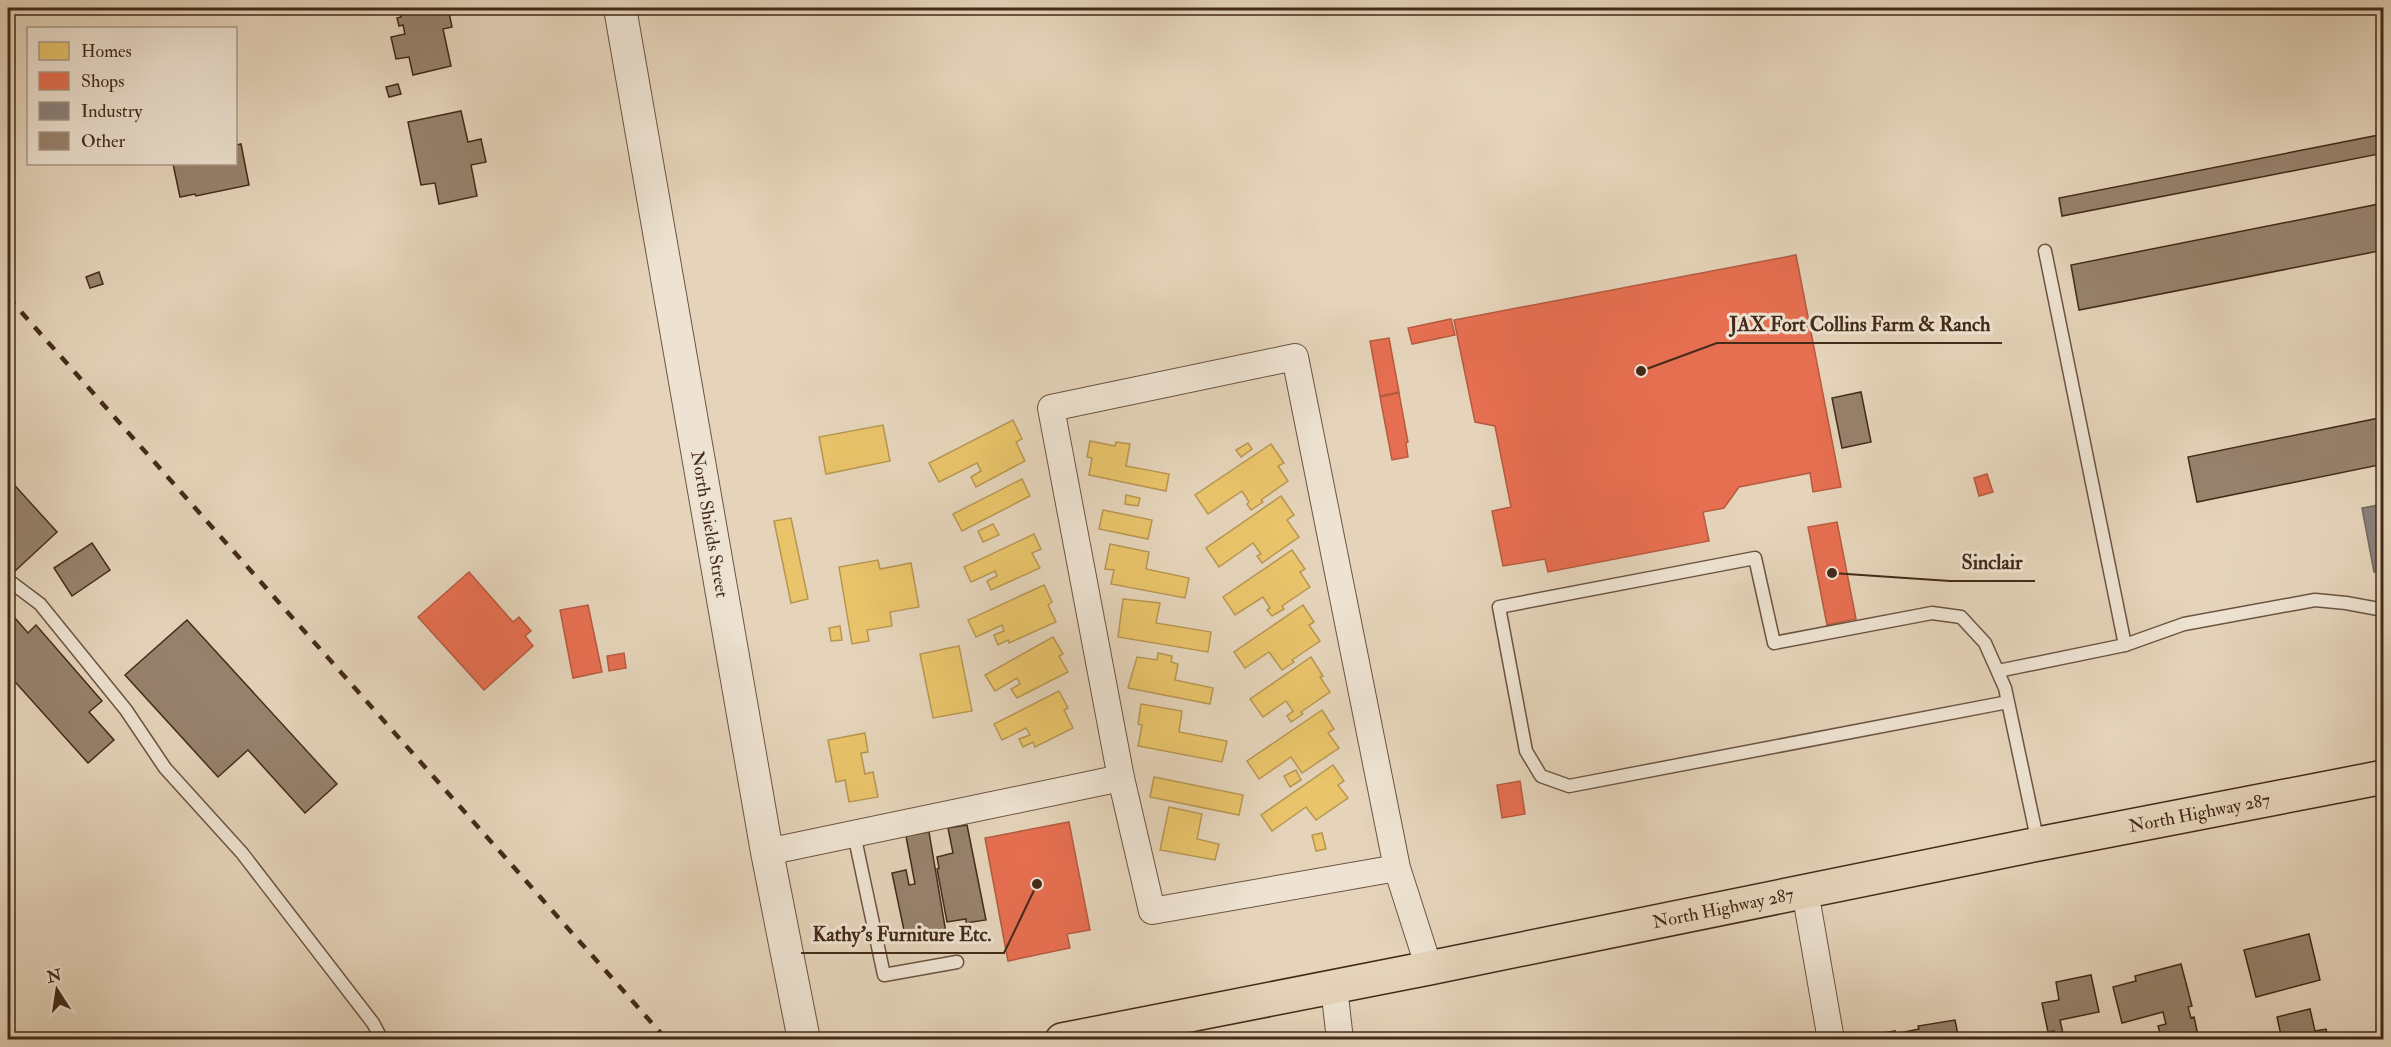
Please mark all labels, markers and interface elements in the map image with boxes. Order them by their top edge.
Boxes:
legend [27,27,237,165]
text: Homes [81,40,132,63]
text: Shops [81,70,124,93]
text: Industry [81,100,143,123]
text: Other [81,130,125,153]
callout: JAX Fort Collins Farm & Ranch [1717,305,2002,343]
text: JAX Fort Collins Farm & Ranch [1728,312,1991,337]
street label: North Shields Street [685,449,734,600]
callout: Sinclair [1950,543,2035,581]
text: Sinclair [1962,550,2023,575]
street label: North Highway 287 [2127,788,2272,838]
street label: North Highway 287 [1650,883,1796,934]
callout: Kathy's Furniture Etc. [801,915,1004,953]
text: Kathy's Furniture Etc. [813,922,992,948]
north arrow [27,960,87,1020]
text: N [44,965,64,988]

